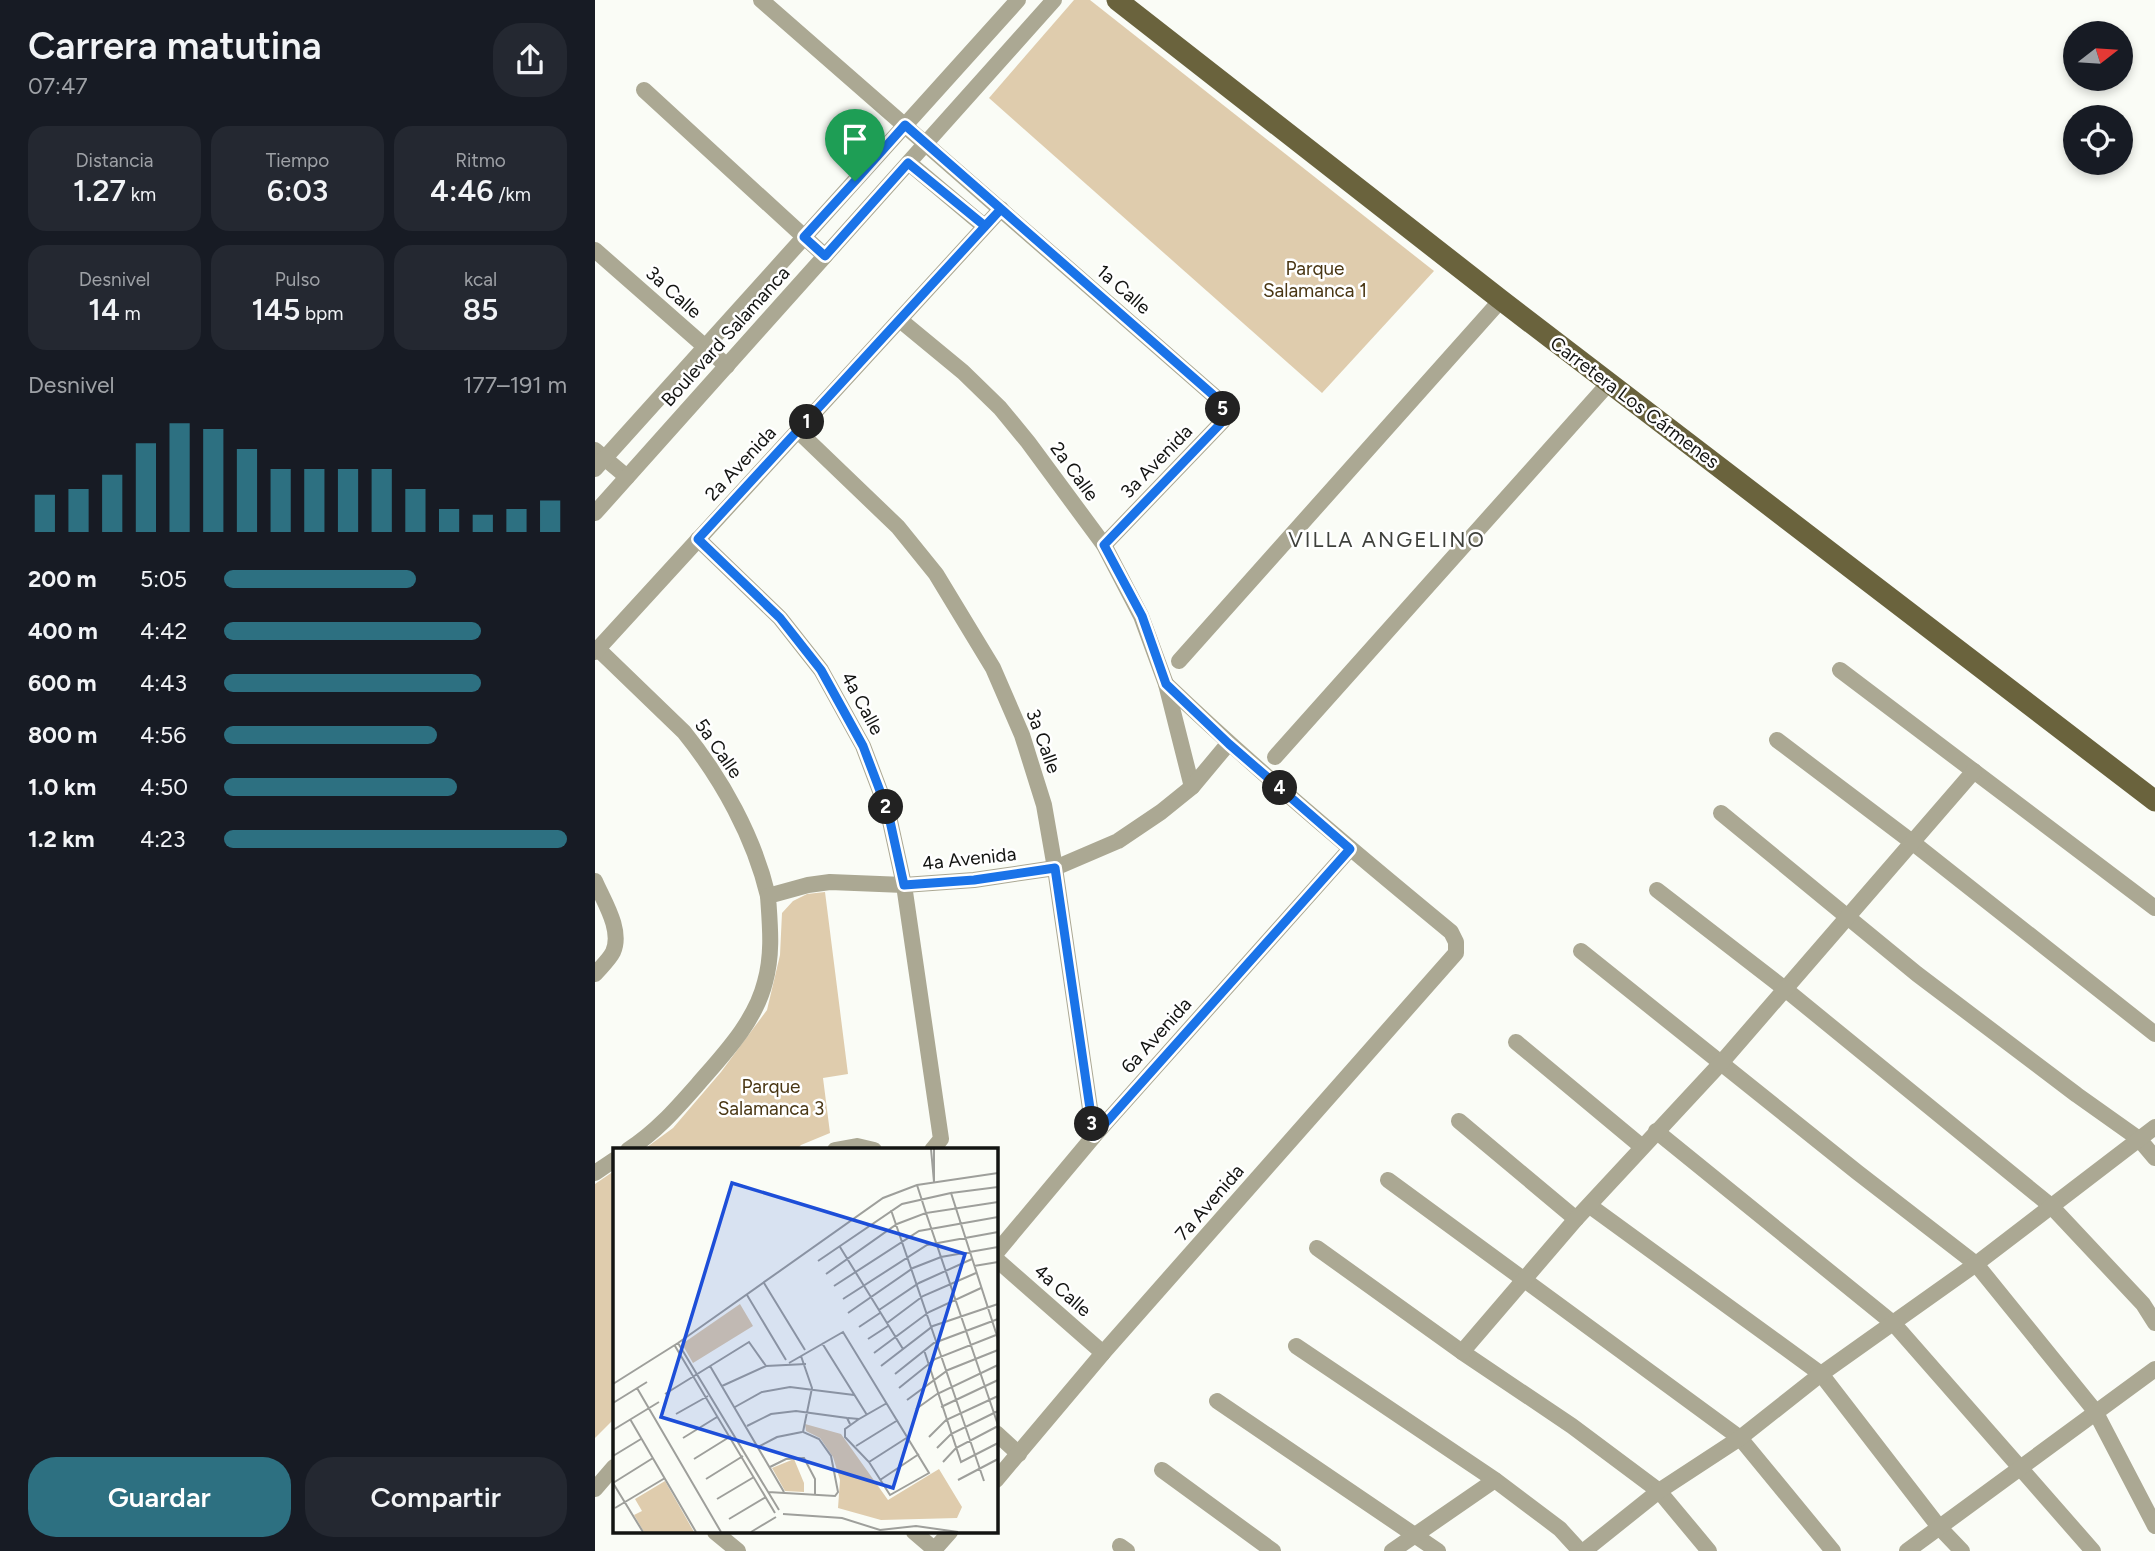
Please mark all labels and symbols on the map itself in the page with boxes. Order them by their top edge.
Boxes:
north arrow [2063,21,2133,91]
pin [825,109,885,181]
park label: Parque Salamanca 1 [1263,257,1367,302]
street label: 1a Calle [1092,260,1156,319]
street label: 3a Calle [641,261,706,323]
street label: Boulevard Salamanca [656,261,794,411]
street label: Carretera Los Cármenes [1546,331,1724,474]
pin: 5 [1205,392,1241,426]
pin: 1 [789,404,825,440]
street label: 3a Avenida [1116,420,1197,503]
street label: 2a Avenida [700,421,781,505]
street label: 2a Calle [1046,437,1104,505]
district label: VILLA ANGELINO [1288,527,1486,552]
street label: 4a Calle [836,668,889,739]
street label: 3a Calle [1021,706,1066,777]
street label: 5a Calle [690,714,747,783]
pin: 4 [1263,770,1297,806]
pin: 2 [869,790,903,824]
street label: 4a Avenida [921,842,1017,875]
street label: 6a Avenida [1116,993,1196,1078]
park label: Parque Salamanca 3 [718,1075,824,1120]
pin: 3 [1075,1106,1109,1142]
inset map [613,1148,997,1534]
street label: 7a Avenida [1170,1160,1249,1245]
street label: 4a Calle [1029,1259,1096,1321]

